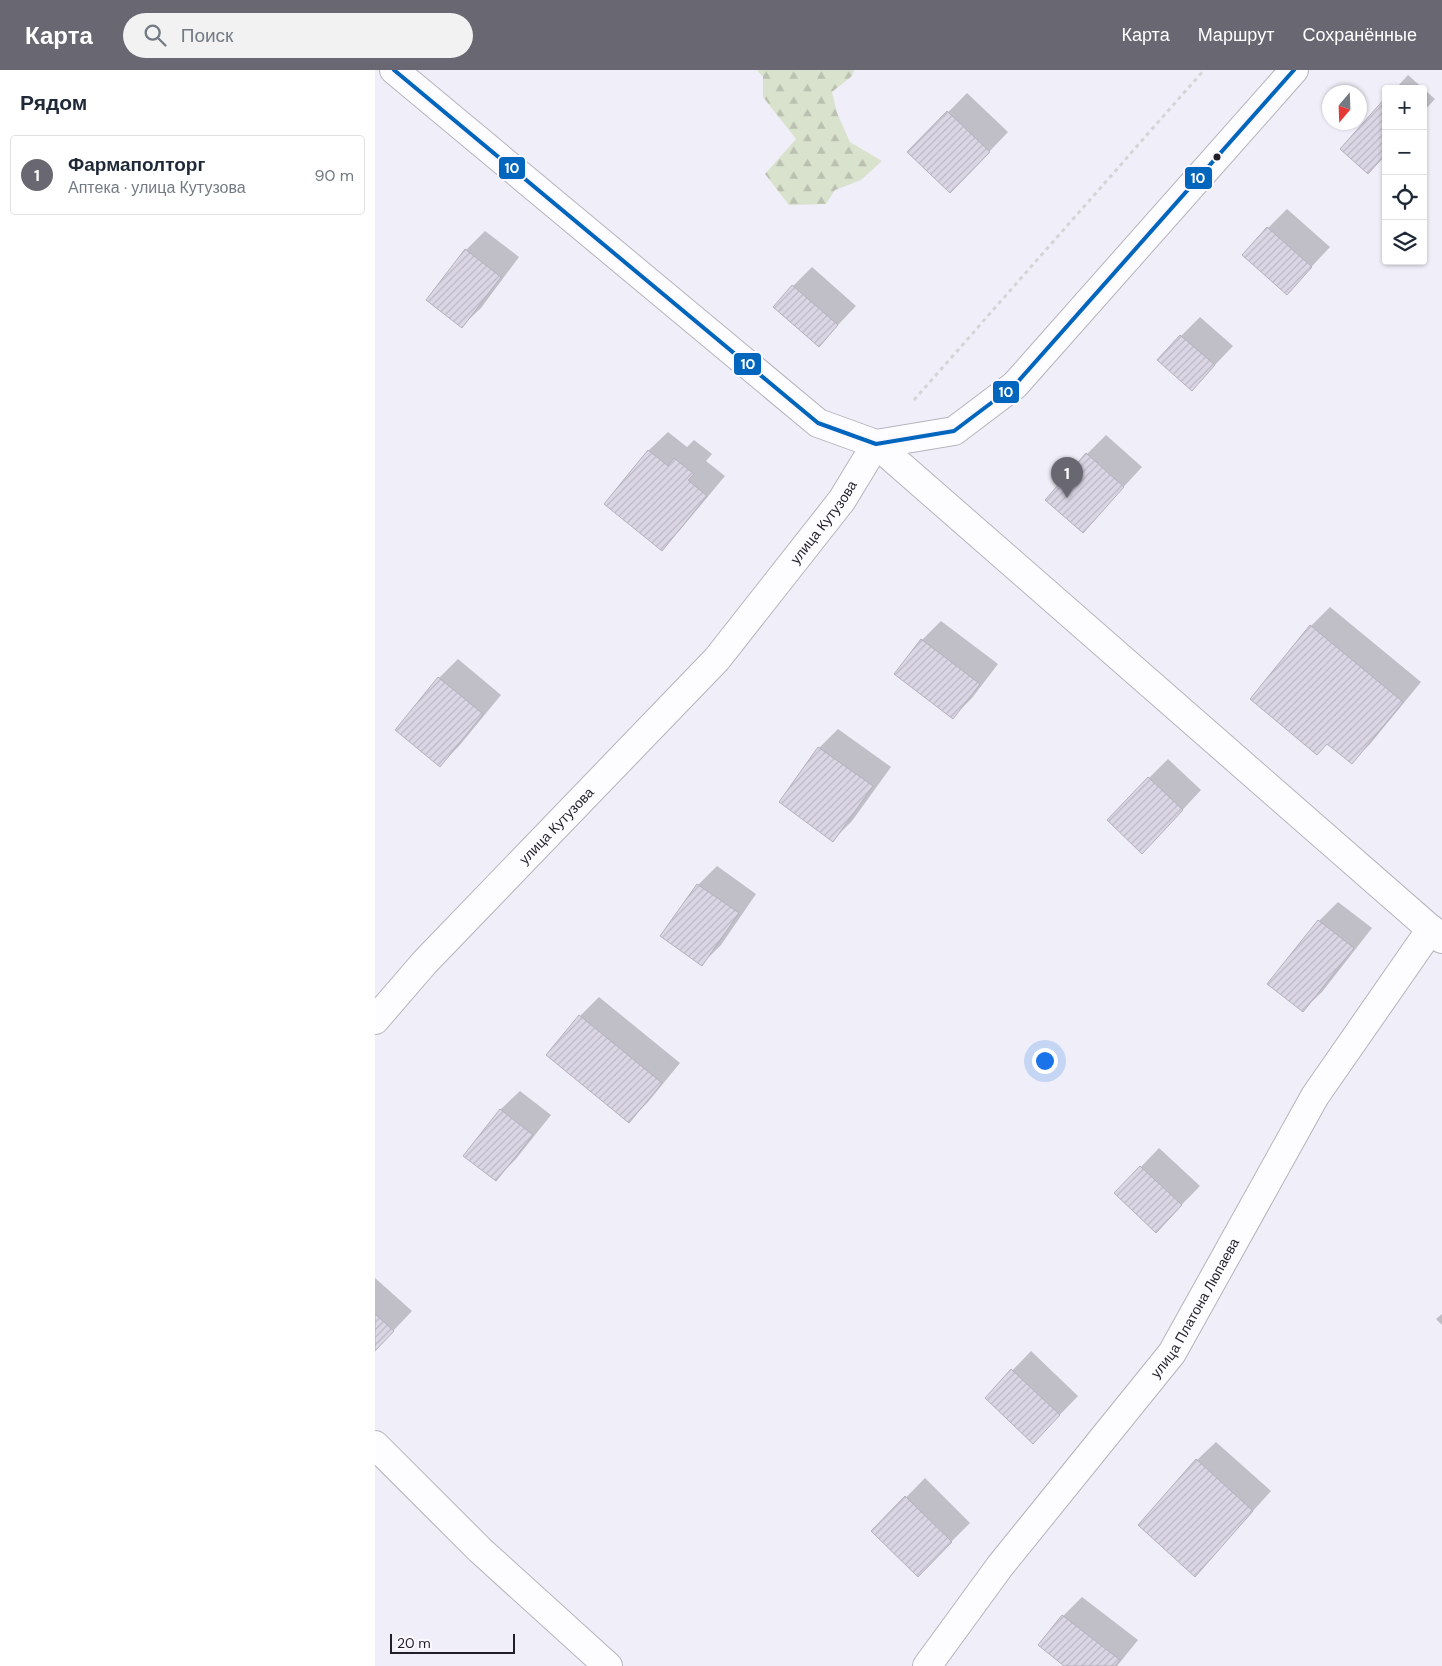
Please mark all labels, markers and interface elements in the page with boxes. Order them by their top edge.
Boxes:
search box [123,13,473,58]
text: Карта [25,20,93,51]
icon: search [141,21,169,49]
text: Поиск [181,23,233,48]
text: Карта [1122,23,1170,47]
text: Маршрут [1198,23,1274,47]
text: Сохранённые [1302,23,1417,47]
north arrow [1322,85,1367,130]
map controls [1382,85,1427,265]
button: + [1382,85,1427,130]
text: Рядом [20,89,87,117]
button: − [1382,130,1427,175]
text: Фармаполторг [68,152,205,177]
unlabelled marker [1212,152,1222,162]
line badge: 10 [498,156,526,180]
text: 10 [505,159,520,177]
text: 1 [34,165,40,186]
text: 90 m [314,165,354,186]
line badge: 10 [1184,166,1213,190]
text: 10 [1191,169,1206,187]
button: locate [1382,175,1427,220]
text: Аптека · улица Кутузова [68,177,246,198]
button: layers [1382,220,1427,265]
line badge: 10 [733,352,762,376]
text: 10 [741,355,756,373]
line badge: 10 [992,380,1020,404]
text: 10 [999,383,1014,401]
pin: 1 [1051,457,1083,498]
street label: улица Кутузова [786,477,861,567]
street label: улица Кутузова [515,783,598,868]
your location [1032,1048,1058,1074]
street label: улица Платона Люпаева [1147,1235,1243,1381]
scale bar [390,1631,515,1654]
text: 20 m [397,1634,431,1652]

